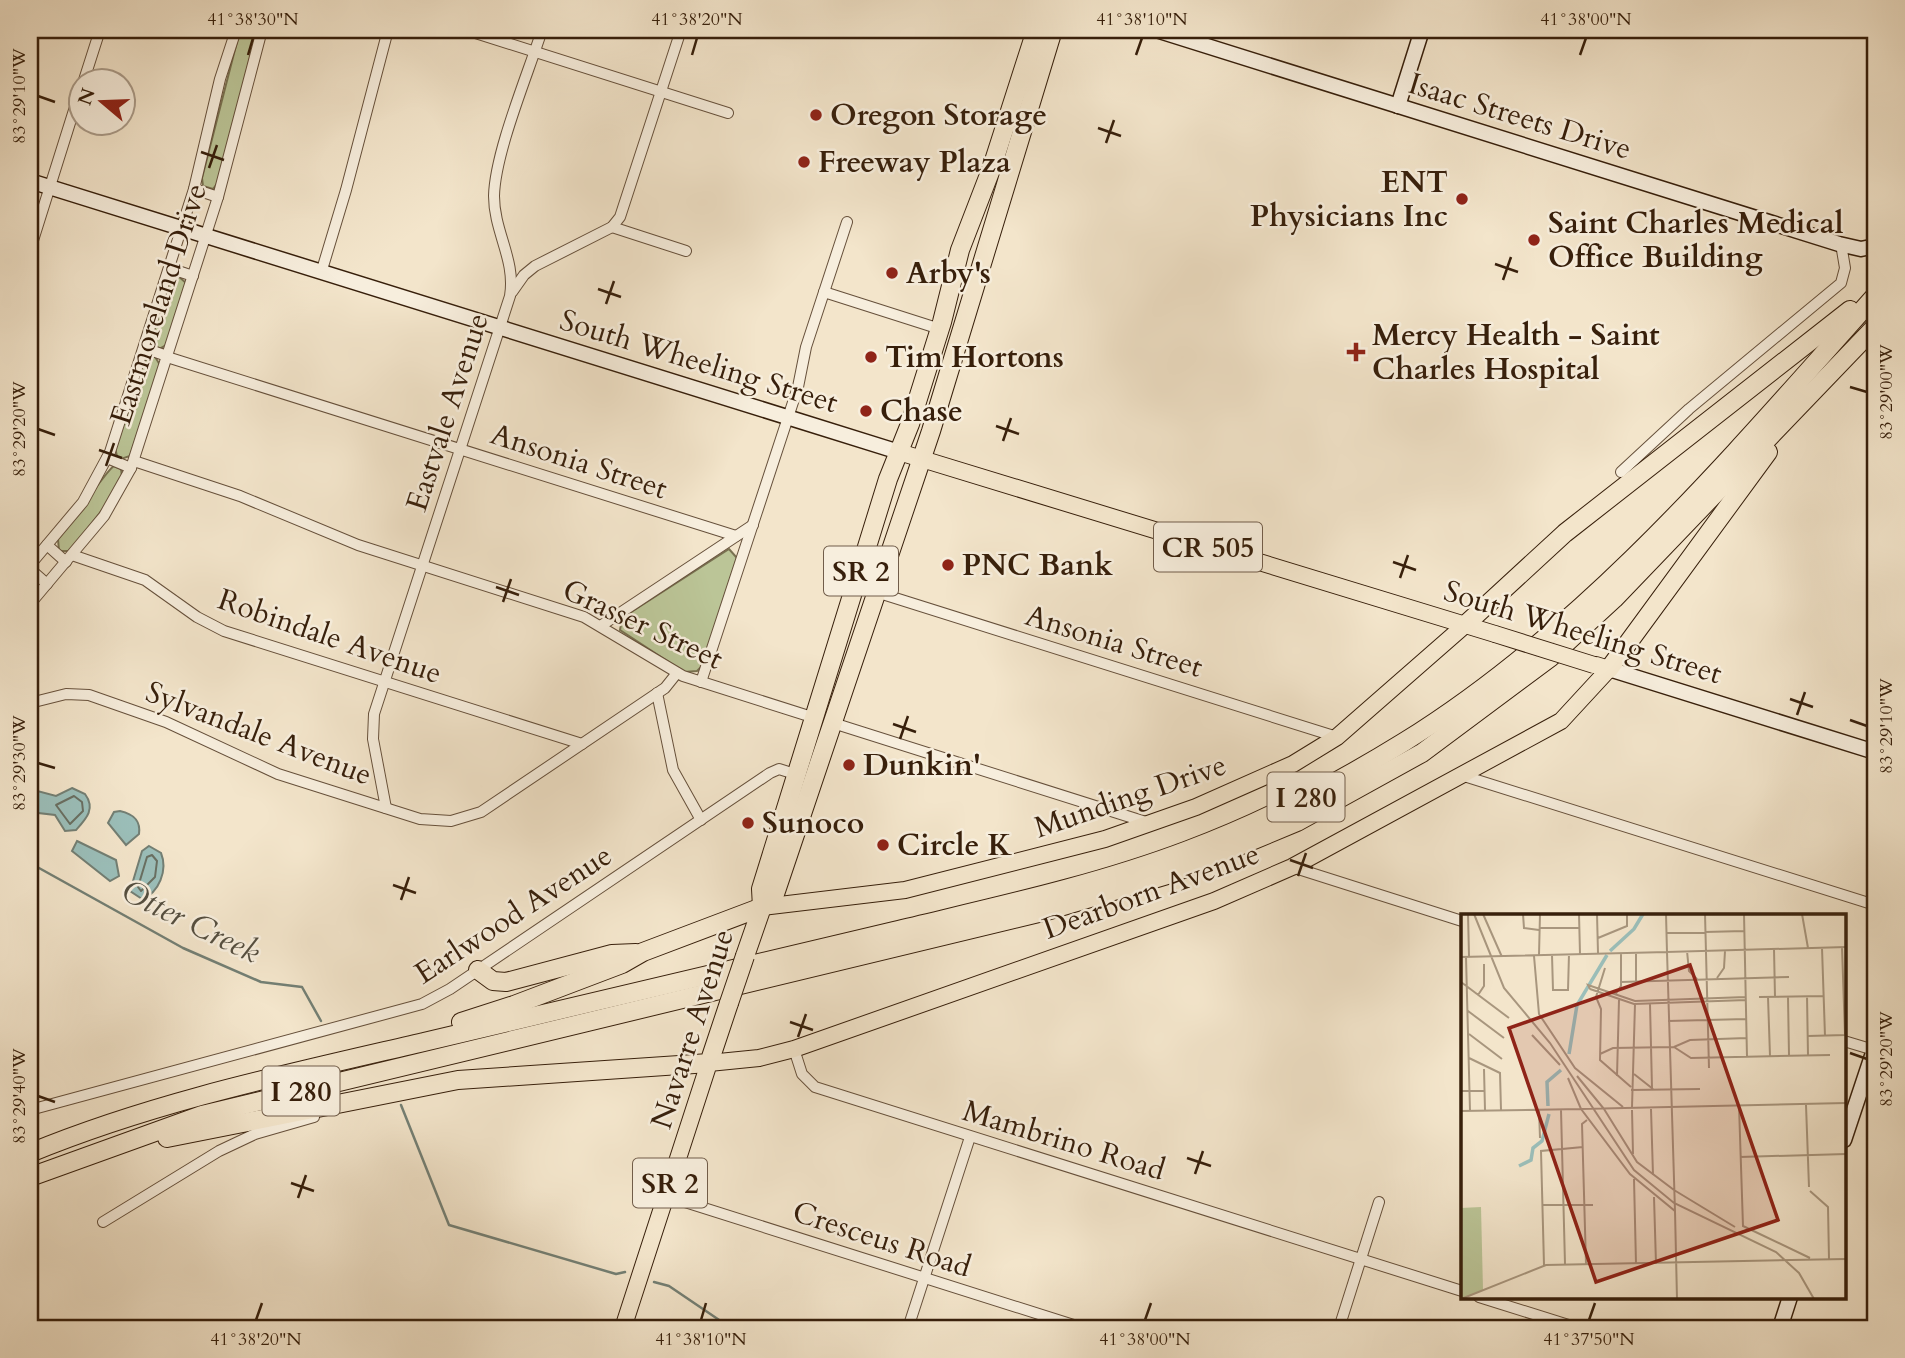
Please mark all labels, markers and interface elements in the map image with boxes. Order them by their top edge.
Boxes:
text: 41°38'30"N [207,7,299,32]
text: 41°38'20"N [651,7,743,32]
text: 41°38'10"N [1096,7,1188,32]
text: 41°38'00"N [1540,7,1632,32]
text: 83°29'10"W [7,48,32,144]
street label: Isaac Streets Drive [1404,63,1636,170]
north arrow [66,66,136,136]
text: N [72,84,102,109]
place label: Oregon Storage [830,95,1047,136]
marker: Oregon Storage [808,107,824,123]
place label: Freeway Plaza [818,142,1011,183]
marker: Freeway Plaza [796,154,812,170]
place label: ENT Physicians Inc [1250,162,1448,237]
street label: Eastmoreland Drive [100,178,217,430]
marker: ENT Physicians Inc [1454,191,1470,207]
place label: Saint Charles Medical Office Building [1548,203,1844,278]
marker: Saint Charles Medical Office Building [1526,232,1542,248]
place label: Arby's [906,253,991,294]
marker: Arby's [884,265,900,281]
street label: South Wheeling Street [555,300,843,423]
street label: Eastvale Avenue [396,308,499,516]
place label: Mercy Health - Saint Charles Hospital [1372,315,1660,390]
place label: Tim Hortons [885,337,1064,378]
marker: Mercy Health - Saint Charles Hospital [1346,342,1366,362]
text: 83°29'00"W [1874,344,1899,440]
marker: Tim Hortons [863,349,879,365]
text: 83°29'20"W [7,381,32,477]
place label: Chase [880,391,963,432]
marker: Chase [858,403,874,419]
street label: Ansonia Street [485,414,673,509]
road number: CR 505 [1154,522,1262,572]
place label: PNC Bank [962,545,1113,586]
road number: SR 2 [824,546,898,596]
marker: PNC Bank [940,557,956,573]
street label: Grasser Street [556,569,730,680]
street label: South Wheeling Street [1439,571,1727,694]
street label: Robindale Avenue [212,579,447,694]
street label: Ansonia Street [1020,595,1208,688]
street label: Sylvandale Avenue [140,671,378,795]
text: 83°29'10"W [1874,678,1899,774]
text: 83°29'30"W [7,715,32,811]
street label: Munding Drive [1029,744,1232,849]
place label: Dunkin' [863,745,981,786]
marker: Dunkin' [841,757,857,773]
road number: I 280 [1268,772,1344,822]
place label: Sunoco [762,803,864,844]
marker: Sunoco [740,815,756,831]
place label: Circle K [897,825,1012,866]
street label: Dearborn Avenue [1037,833,1265,950]
street label: Earlwood Avenue [407,835,620,994]
marker: Circle K [875,837,891,853]
water label: Otter Creek [114,869,268,975]
inset map [1461,914,1846,1298]
street label: Navarre Avenue [641,924,744,1134]
text: 83°29'20"W [1874,1011,1899,1107]
text: 83°29'40"W [7,1048,32,1144]
road number: I 280 [262,1066,340,1116]
street label: Mambrino Road [958,1090,1170,1191]
road number: SR 2 [633,1158,707,1208]
street label: Cresceus Road [787,1191,976,1288]
text: 41°38'20"N [210,1327,302,1352]
text: 41°38'10"N [655,1327,747,1352]
text: 41°38'00"N [1099,1327,1191,1352]
text: 41°37'50"N [1543,1327,1635,1352]

